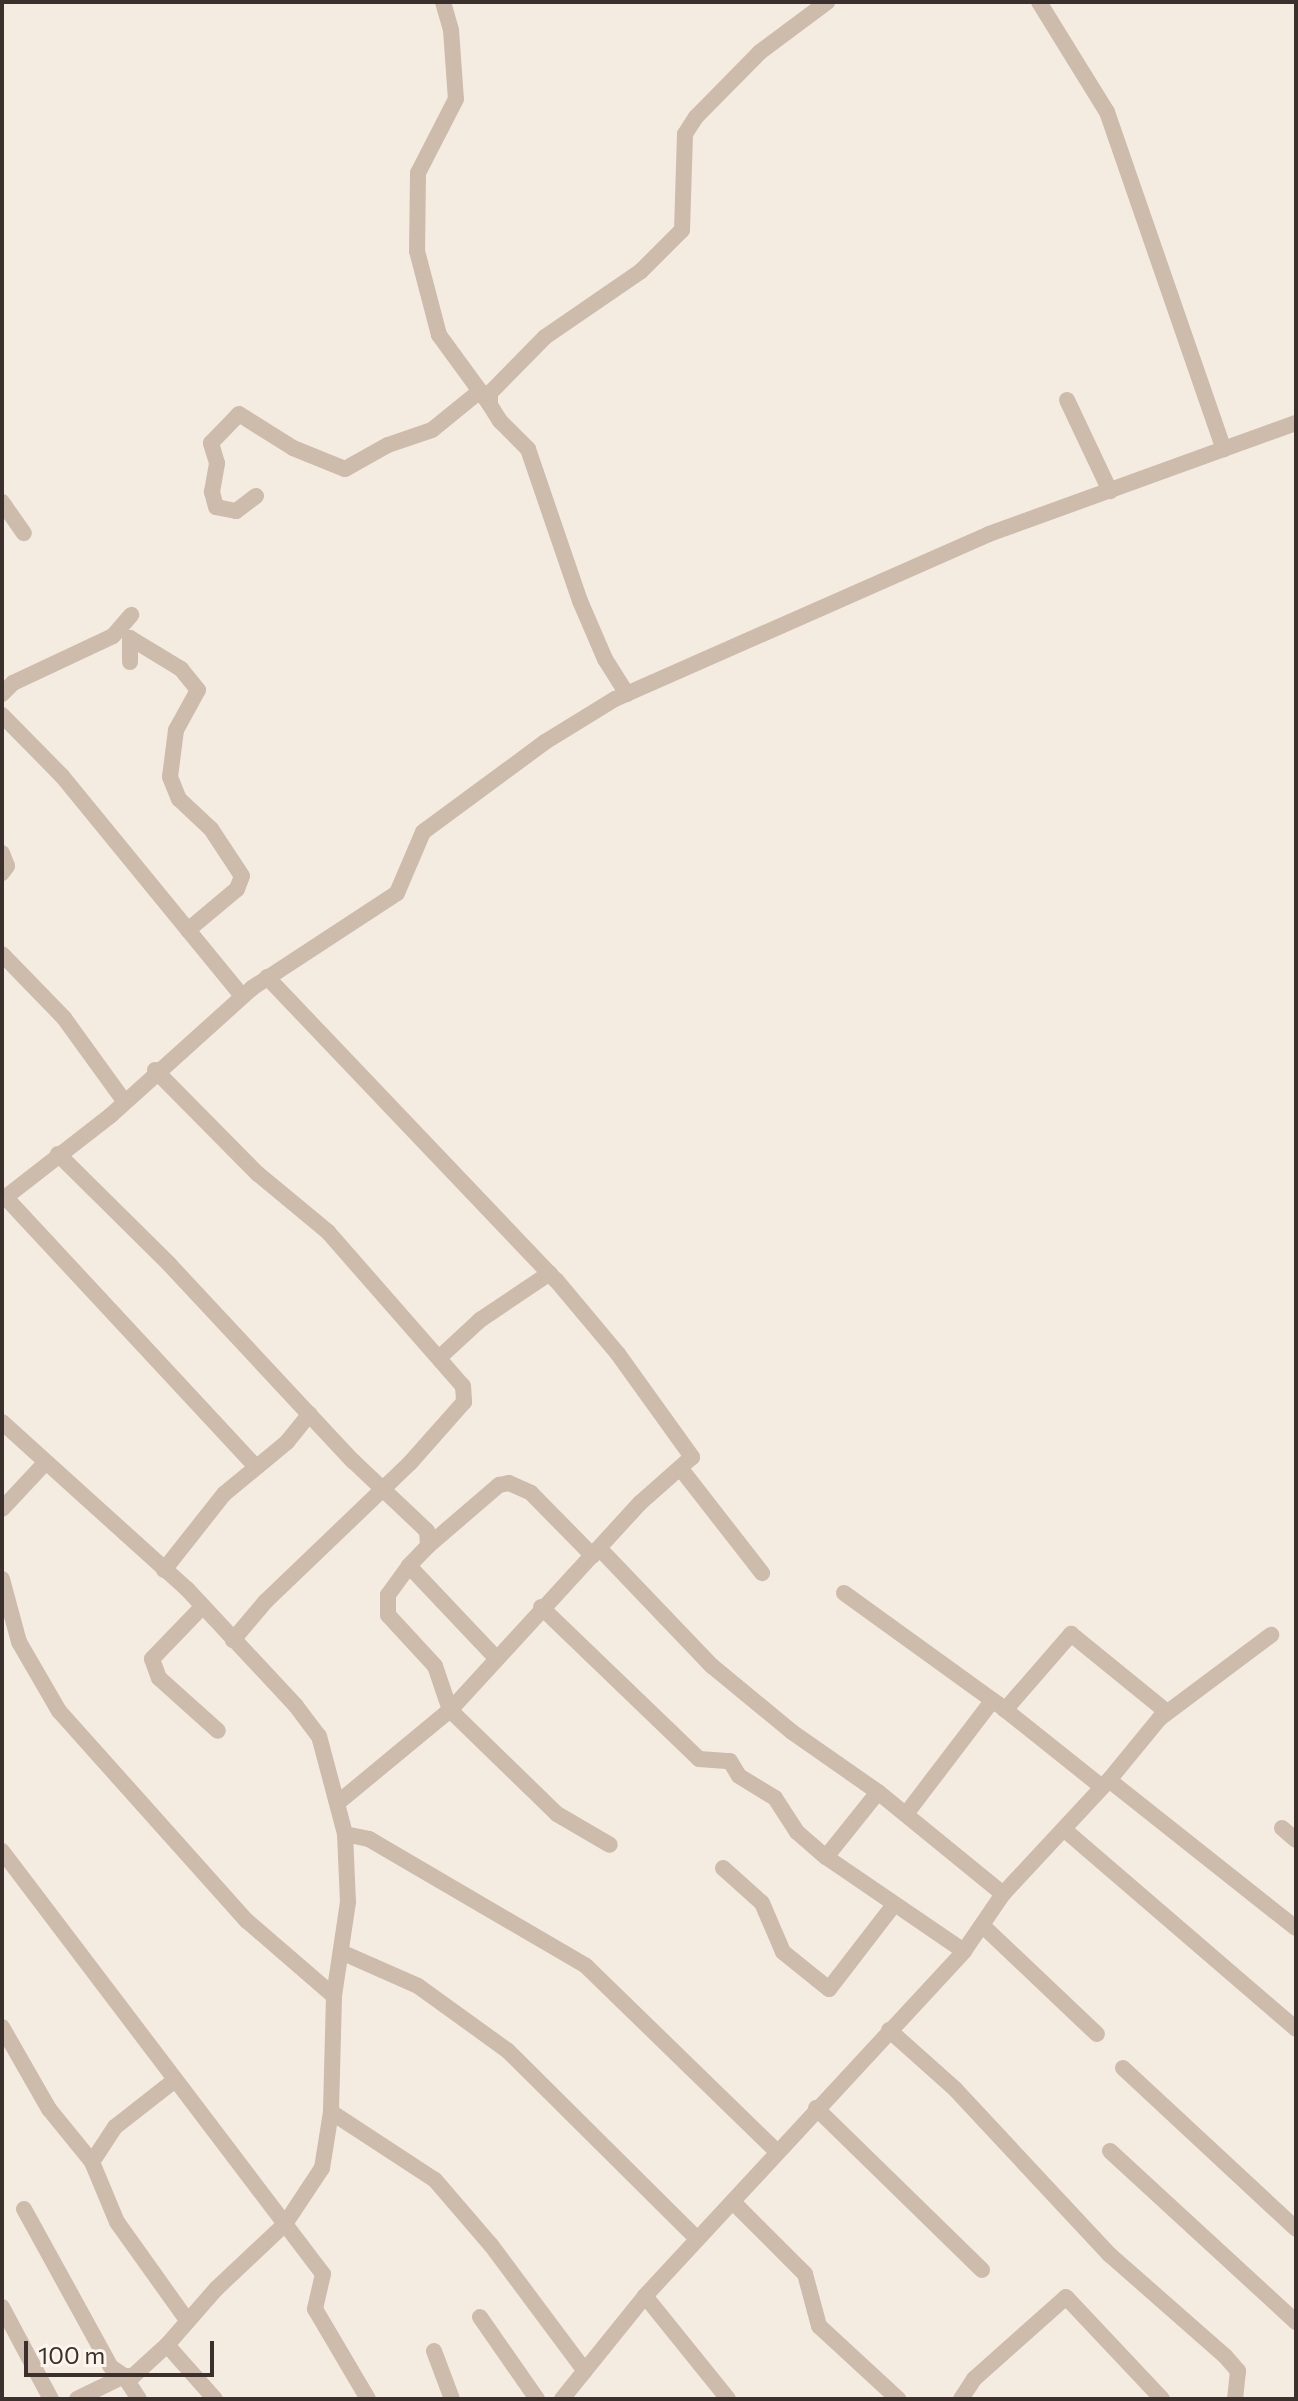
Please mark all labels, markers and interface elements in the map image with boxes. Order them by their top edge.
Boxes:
scale bar [28,2325,218,2375]
text: 100 m [38,2340,105,2369]

